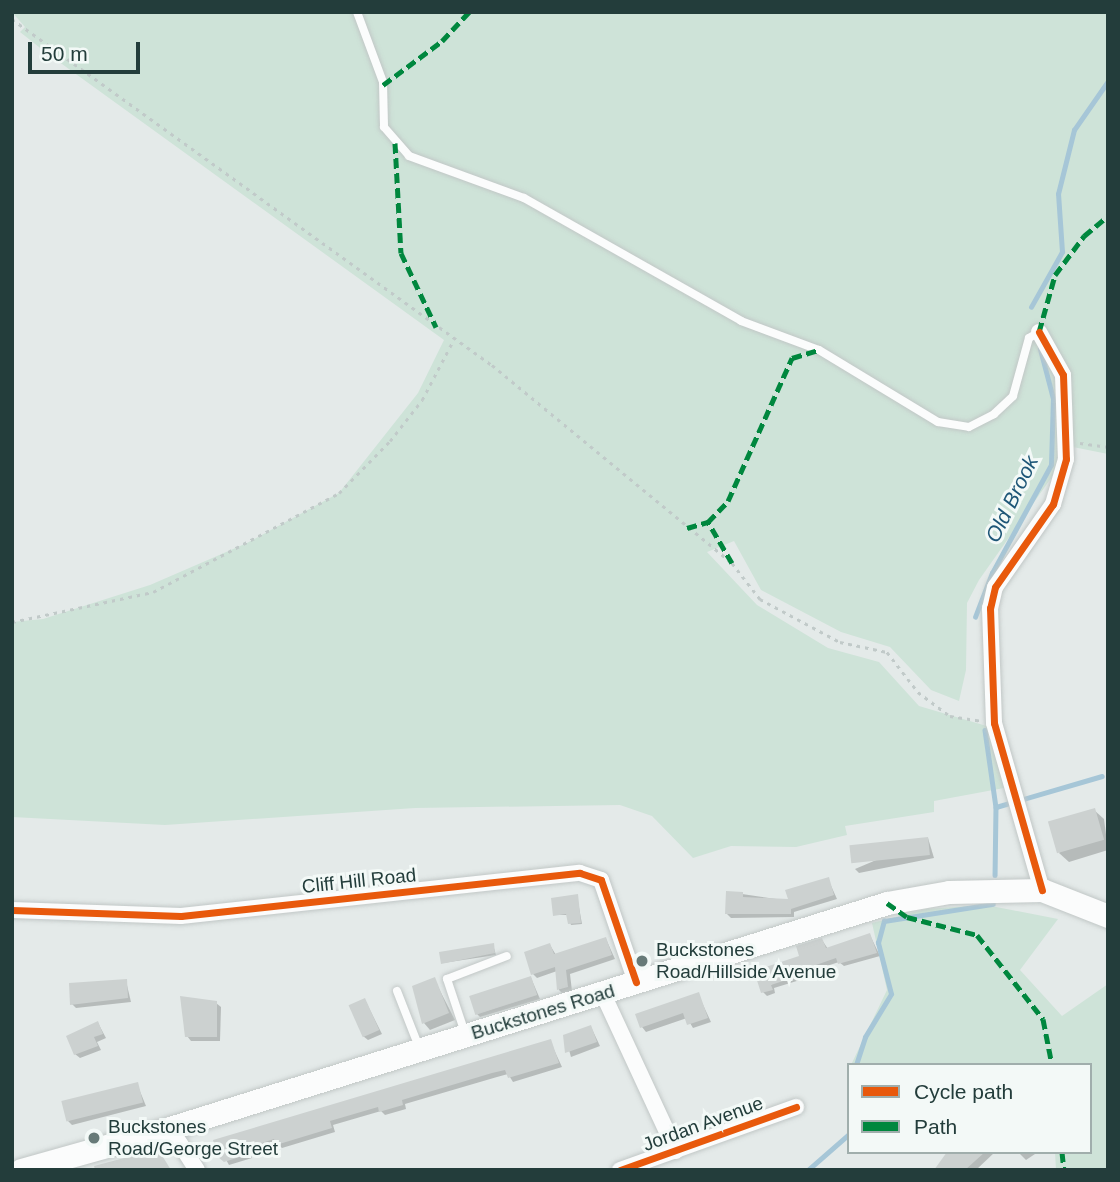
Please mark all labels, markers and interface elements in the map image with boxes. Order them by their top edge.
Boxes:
scale bar [32,28,144,72]
text: 50 m [41,42,88,65]
water label: Old Brook [980,452,1044,546]
street label: Cliff Hill Road [301,864,417,898]
place label: Buckstones Road/Hillside Avenue [656,939,837,983]
marker: Buckstones Road/Hillside Avenue [634,953,650,969]
street label: Buckstones Road [468,979,618,1045]
legend [847,1063,1092,1154]
text: Cycle path [914,1080,1013,1103]
street label: Jordan Avenue [639,1091,767,1157]
text: Path [914,1115,957,1138]
place label: Buckstones Road/George Street [108,1116,278,1160]
marker: Buckstones Road/George Street [86,1130,102,1146]

